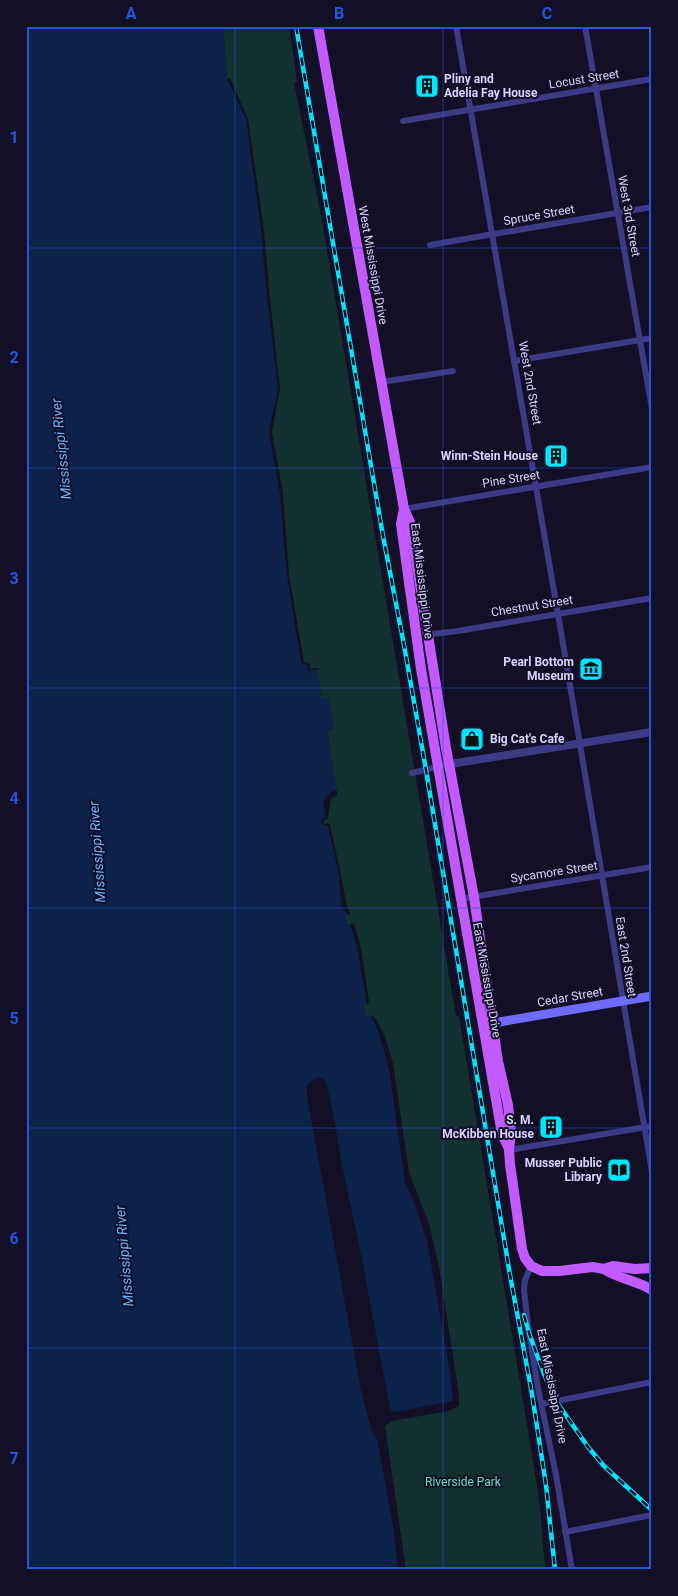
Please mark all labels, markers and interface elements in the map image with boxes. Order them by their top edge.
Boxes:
text: A [126,4,137,23]
text: B [334,4,344,23]
text: C [542,4,552,23]
street label: Locust Street [548,67,620,91]
place label: Pliny and Adelia Fay House [444,72,538,100]
building icon: Pliny and Adelia Fay House [414,73,440,99]
text: 1 [9,128,19,147]
street label: West 3rd Street [615,174,643,258]
street label: Spruce Street [502,202,576,228]
street label: West Mississippi Drive [356,205,390,325]
street label: West 2nd Street [516,340,544,426]
text: 2 [9,348,19,367]
water label: Mississippi River [48,397,74,500]
building icon: Winn-Stein House [543,443,569,469]
place label: Winn-Stein House [441,449,539,463]
street label: Pine Street [481,468,541,490]
street label: East Mississippi Drive [408,522,436,640]
text: 3 [9,569,19,588]
street label: Chestnut Street [490,593,574,619]
place label: Pearl Bottom Museum [503,655,574,683]
museum icon: Pearl Bottom Museum [578,656,604,682]
shop icon: Big Cat's Cafe [459,726,485,752]
place label: Big Cat's Cafe [490,732,565,746]
text: 4 [9,789,19,808]
water label: Mississippi River [85,800,109,903]
street label: Sycamore Street [510,858,599,886]
street label: East 2nd Street [613,916,639,998]
street label: East Mississippi Drive [470,921,504,1039]
street label: Cedar Street [536,984,604,1010]
text: 5 [9,1009,19,1028]
place label: S. M. McKibben House [442,1113,535,1141]
building icon: S. M. McKibben House [538,1114,564,1140]
place label: Musser Public Library [525,1156,603,1184]
library icon: Musser Public Library [606,1157,632,1183]
water label: Mississippi River [112,1204,136,1307]
text: 6 [9,1229,19,1248]
street label: East Mississippi Drive [534,1327,570,1445]
text: 7 [9,1449,19,1468]
park label: Riverside Park [425,1475,502,1489]

